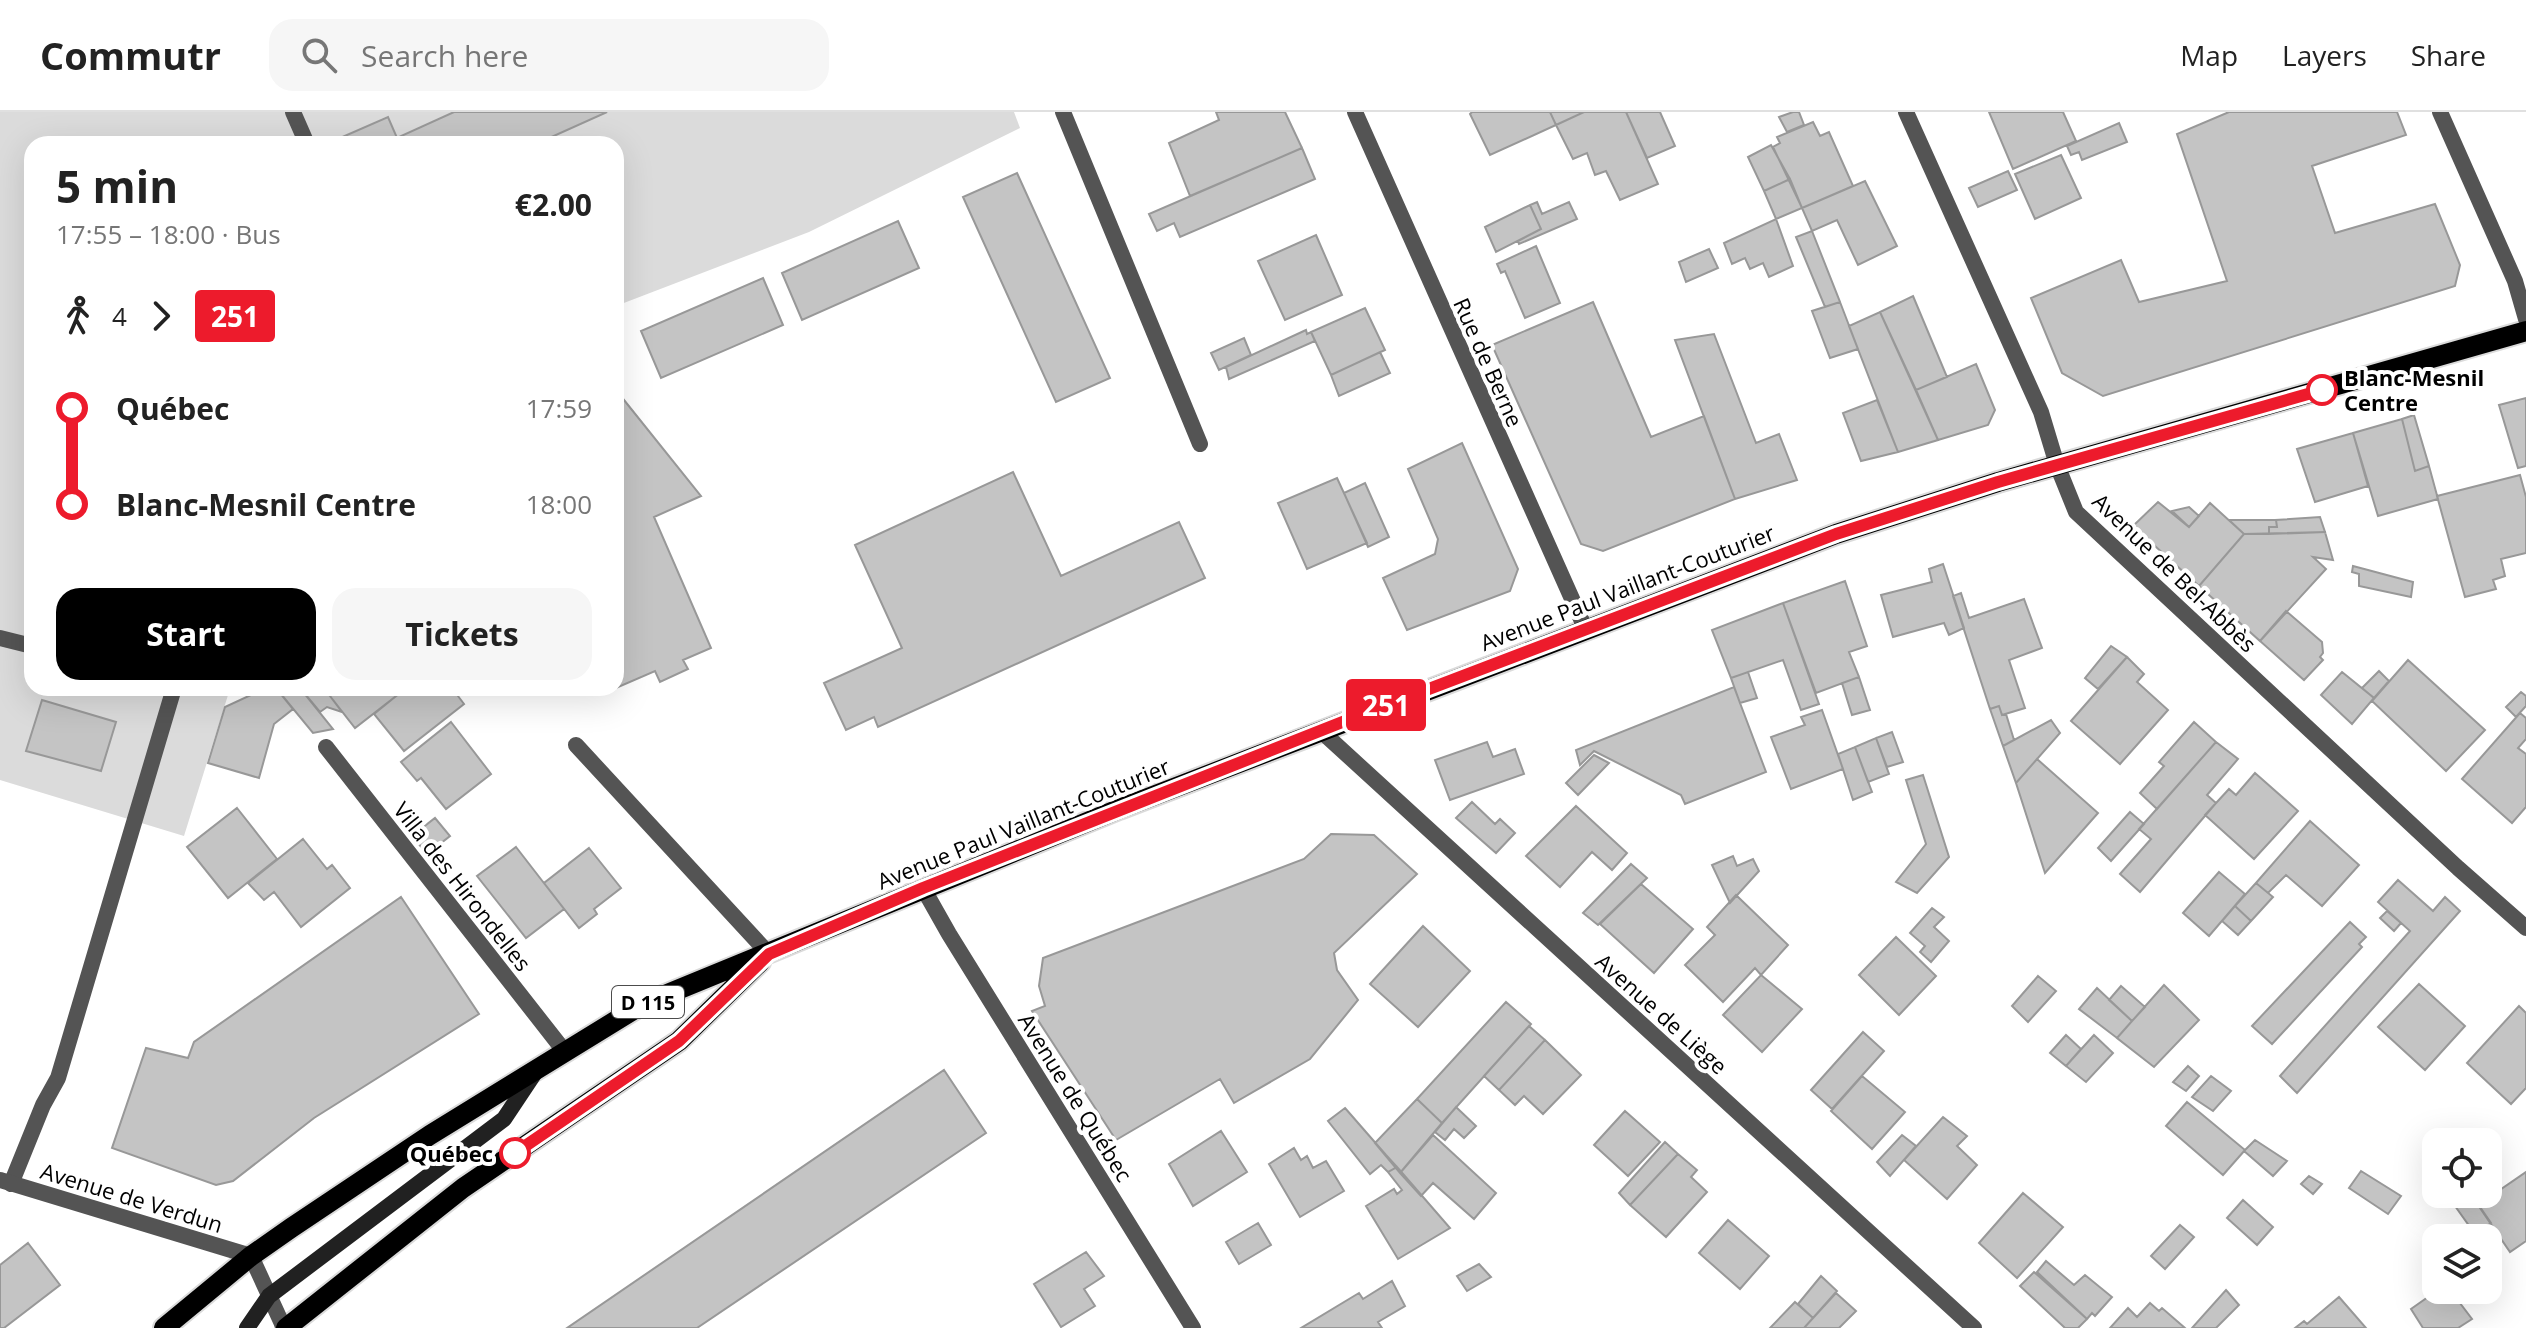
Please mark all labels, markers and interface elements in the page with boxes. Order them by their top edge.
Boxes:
search box [269,19,829,91]
text: Commutr [40,29,221,81]
icon: search [297,33,341,77]
text: Search here [361,35,528,76]
text: Map [2180,36,2238,74]
text: Layers [2282,36,2367,74]
text: Share [2411,36,2486,74]
text: 5 min [56,156,178,216]
text: €2.00 [515,184,592,225]
text: 17:55 – 18:00 · Bus [56,216,281,252]
street label: Rue de Berne [1447,293,1531,431]
icon: walk [56,294,100,338]
icon: forward [139,294,183,338]
text: 251 [211,297,259,335]
text: 4 [112,298,127,334]
place label: Blanc-Mesnil Centre [2344,362,2484,417]
marker: Blanc-Mesnil Centre [2307,375,2337,405]
text: Québec [116,388,229,429]
text: 17:59 [526,390,592,426]
text: Blanc-Mesnil Centre [116,484,416,525]
text: 18:00 [526,486,592,522]
street label: Avenue de Bel-Abbès [2087,486,2263,658]
street label: Avenue Paul Vaillant-Couturier [1476,517,1778,657]
button: Start [56,588,316,680]
button: Tickets [332,588,592,680]
line badge: 251 [1340,679,1432,731]
text: 251 [1362,686,1410,724]
street label: Avenue Paul Vaillant-Couturier [872,750,1174,896]
street label: Villa des Hirondelles [387,795,539,977]
street label: Avenue de Liège [1590,946,1734,1080]
road number: D 115 [612,986,684,1018]
street label: Avenue de Québec [1012,1007,1140,1187]
map controls [2422,1128,2502,1304]
button: locate [2422,1128,2502,1208]
place label: Québec [410,1138,493,1168]
marker: Québec [500,1138,530,1168]
street label: Avenue de Verdun [37,1155,227,1239]
button: layers [2422,1224,2502,1304]

